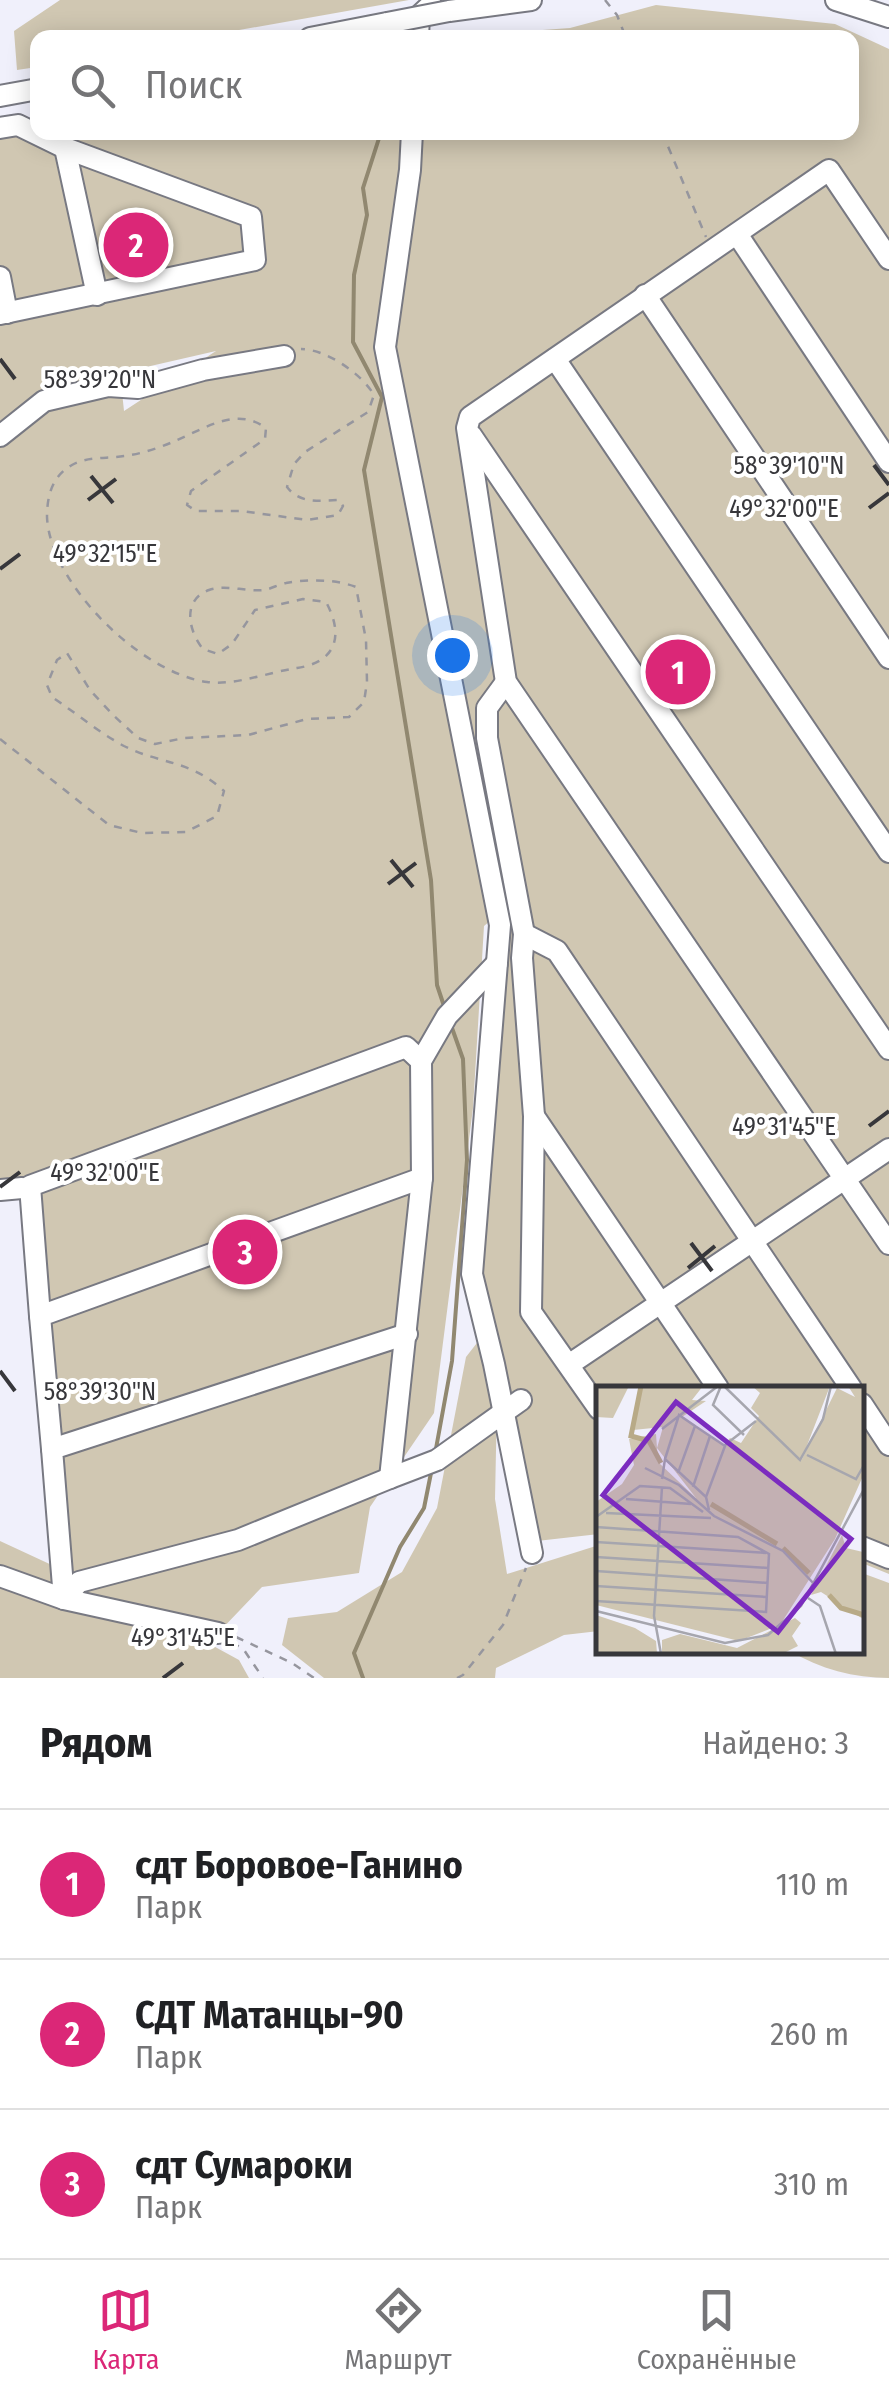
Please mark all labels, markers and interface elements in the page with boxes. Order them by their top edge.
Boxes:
search box [30,30,859,140]
icon: search [65,58,120,113]
text: Поиск [145,62,242,108]
pin: 2 [104,208,168,282]
text: 58°39'20"N [44,365,156,395]
text: 58°39'10"N [733,451,845,481]
text: 49°32'00"E [729,494,839,524]
text: 49°32'15"E [53,539,157,569]
your location [427,630,478,681]
pin: 1 [646,634,710,710]
text: 49°31'45"E [732,1112,836,1142]
text: 49°32'00"E [50,1158,160,1188]
pin: 3 [212,1214,278,1290]
text: 58°39'30"N [44,1377,156,1407]
inset map [596,1386,864,1653]
text: 49°31'45"E [131,1623,235,1653]
text: Рядом [40,1718,152,1768]
text: Найдено: 3 [702,1724,849,1762]
text: сдт Боровое-Ганино [135,1842,463,1888]
text: 1 [66,1865,79,1903]
text: 110 m [776,1865,849,1903]
text: Парк [135,1888,202,1926]
text: СДТ Матанцы-90 [135,1992,404,2038]
text: 2 [65,2015,80,2053]
text: 260 m [770,2015,849,2053]
text: Парк [135,2038,202,2076]
text: сдт Сумароки [135,2142,353,2188]
text: 3 [65,2165,80,2203]
text: 310 m [774,2165,849,2203]
text: Парк [135,2188,202,2226]
tab: Карта [93,2283,159,2376]
tab: Маршрут [344,2283,452,2376]
tab: Сохранённые [637,2283,796,2376]

